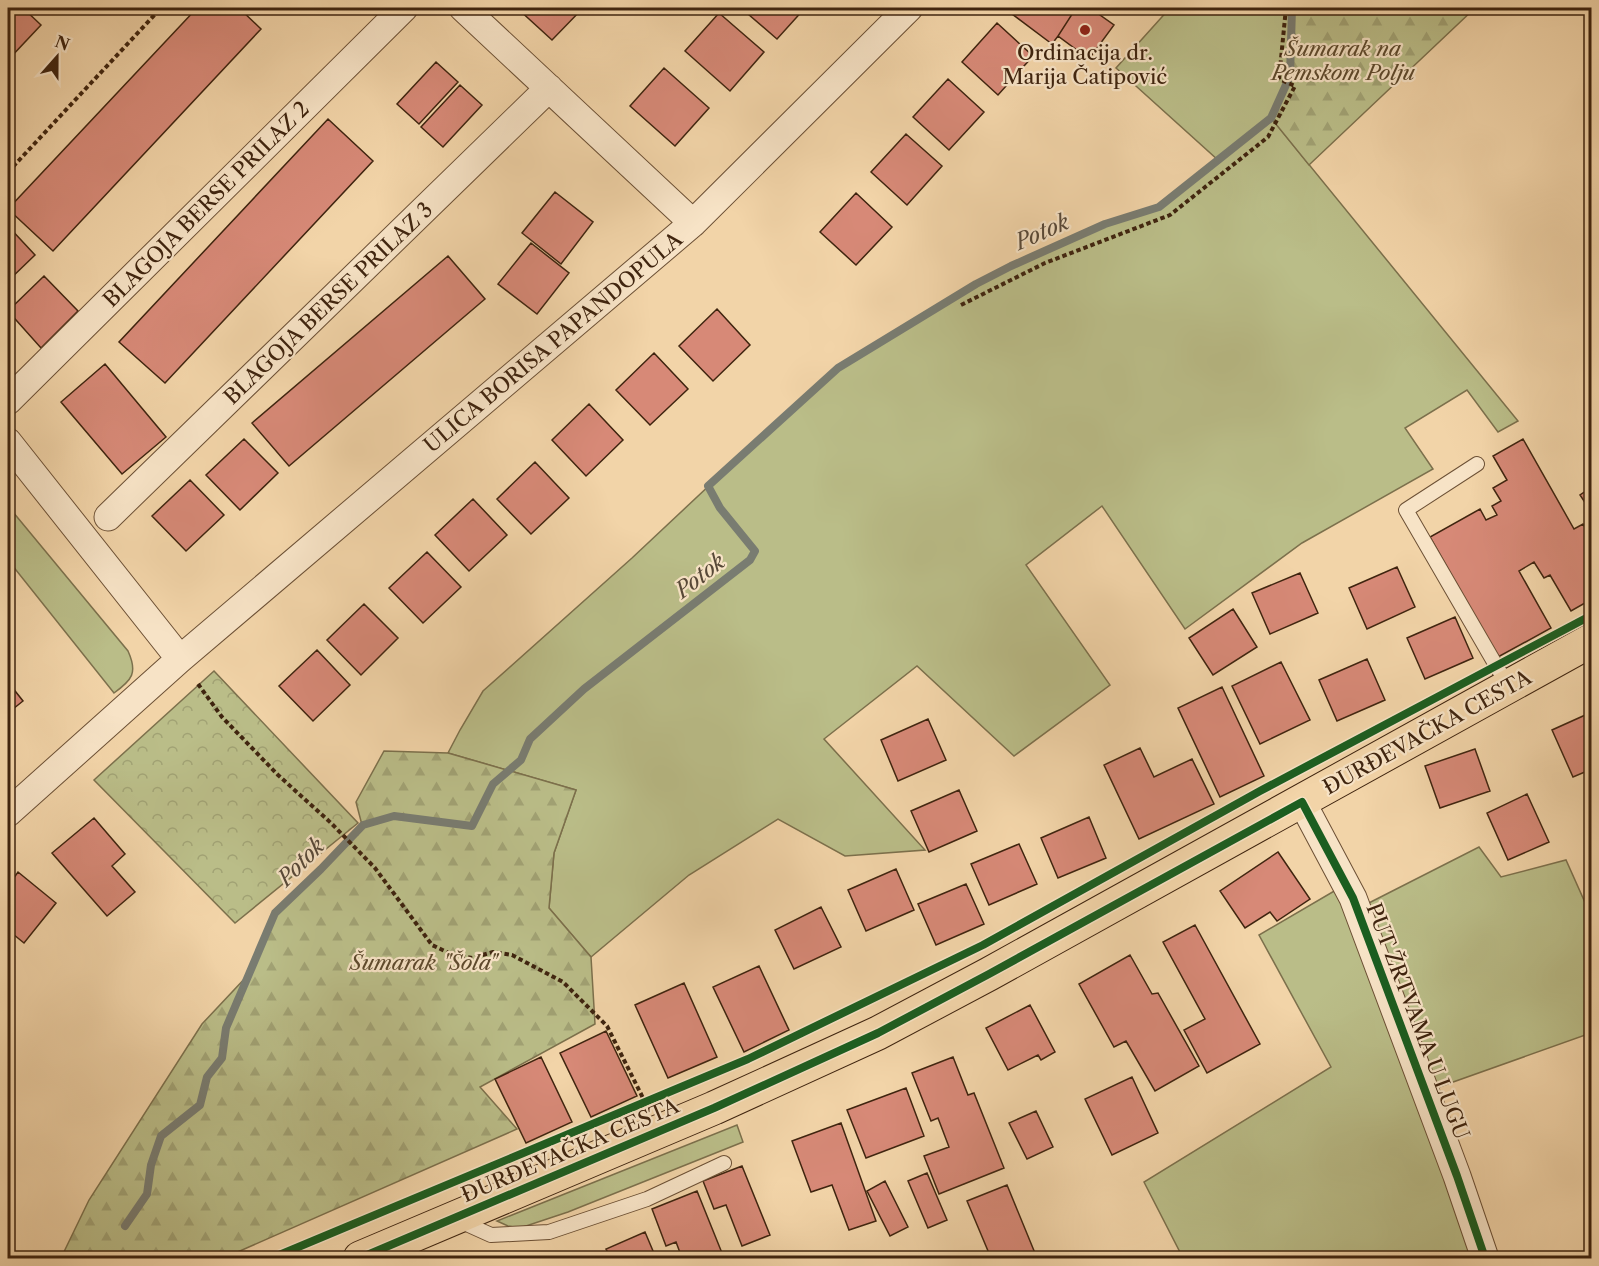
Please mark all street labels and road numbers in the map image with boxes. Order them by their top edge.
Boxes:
street label: BLAGOJA BERSE PRILAZ 2 [98,96,314,312]
street label: BLAGOJA BERSE PRILAZ 3 [219,197,437,409]
street label: ULICA BORISA PAPANDOPULA [419,226,688,457]
street label: ĐURĐEVAČKA CESTA [1319,664,1536,800]
street label: PUT ŽRTVAMA U LUGU [1361,899,1475,1143]
street label: ĐURĐEVAČKA CESTA [457,1093,683,1207]

